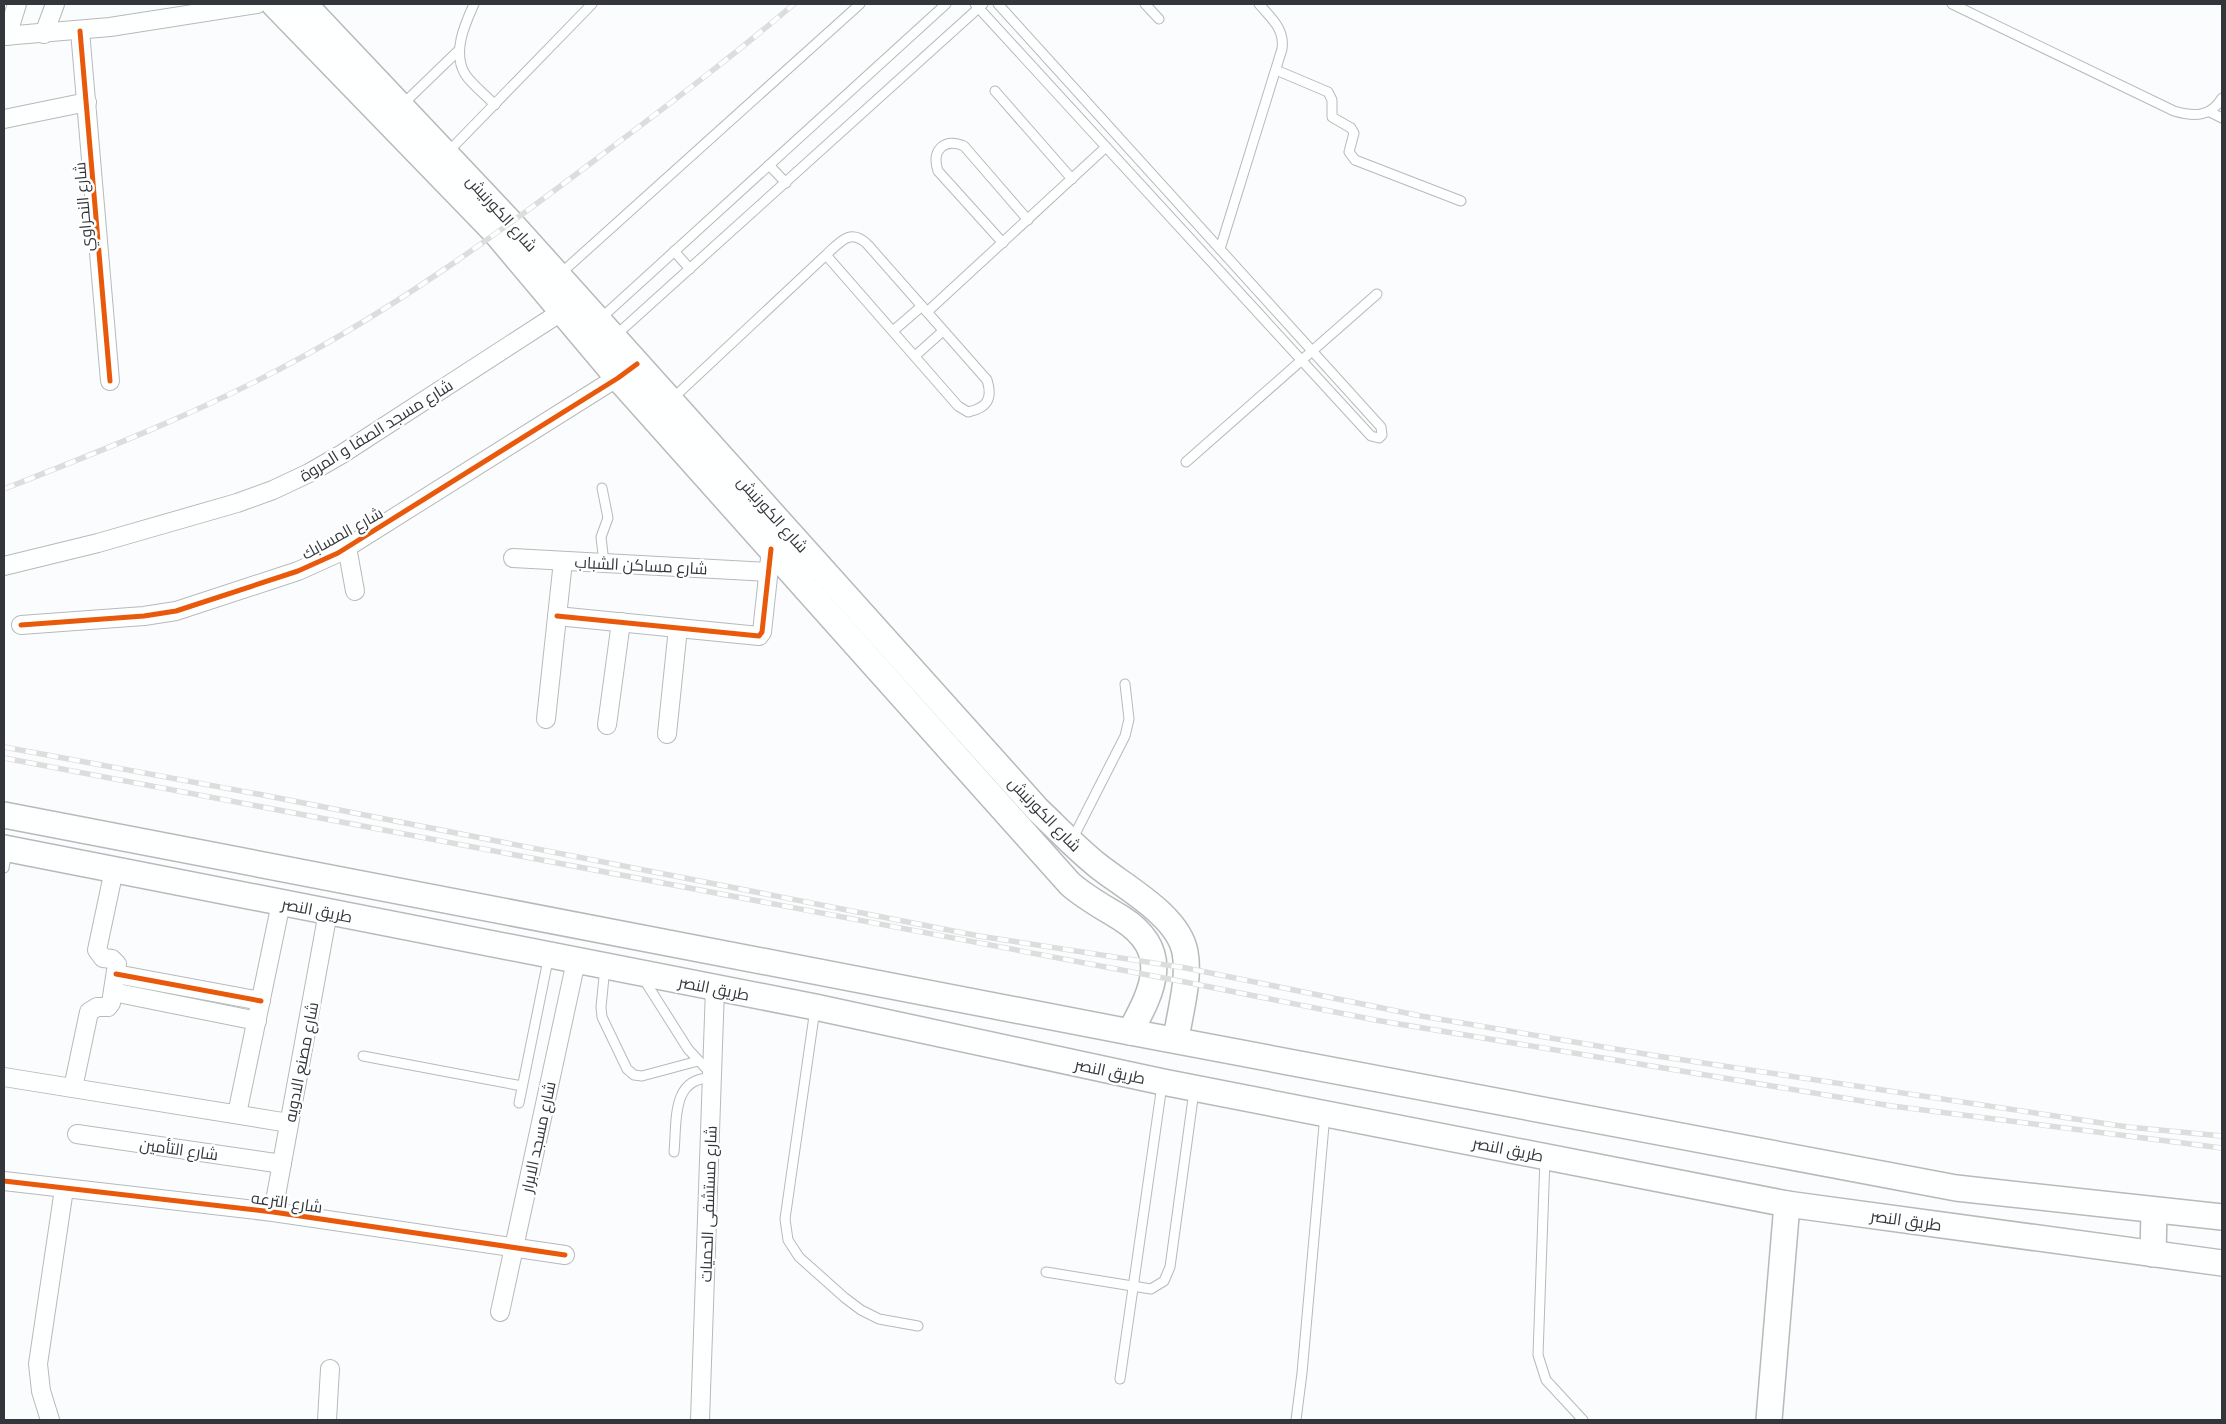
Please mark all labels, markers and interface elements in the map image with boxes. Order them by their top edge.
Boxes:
street label: شارع النحراوي [68,161,101,253]
street label: شارع الكورنيش [461,170,542,257]
street label: شارع مسجد الصفا و المروة [295,374,457,487]
street label: شارع الكورنيش [732,471,813,558]
street label: شارع المسابك [297,502,387,565]
street label: شارع مساكن الشباب [574,551,708,580]
street label: شارع الكورنيش [1003,772,1086,857]
street label: طريق النصر [279,892,354,928]
street label: طريق النصر [676,970,751,1006]
street label: شارع مصنع الادويه [279,1000,324,1124]
street label: طريق النصر [1072,1053,1147,1089]
street label: شارع مسجد الابرار [515,1079,562,1196]
street label: شارع مستشفى الحميات [694,1125,723,1283]
street label: طريق النصر [1470,1131,1545,1167]
street label: شارع التأمين [138,1133,220,1166]
street label: شارع الترعه [250,1186,324,1219]
street label: طريق النصر [1868,1204,1943,1236]

